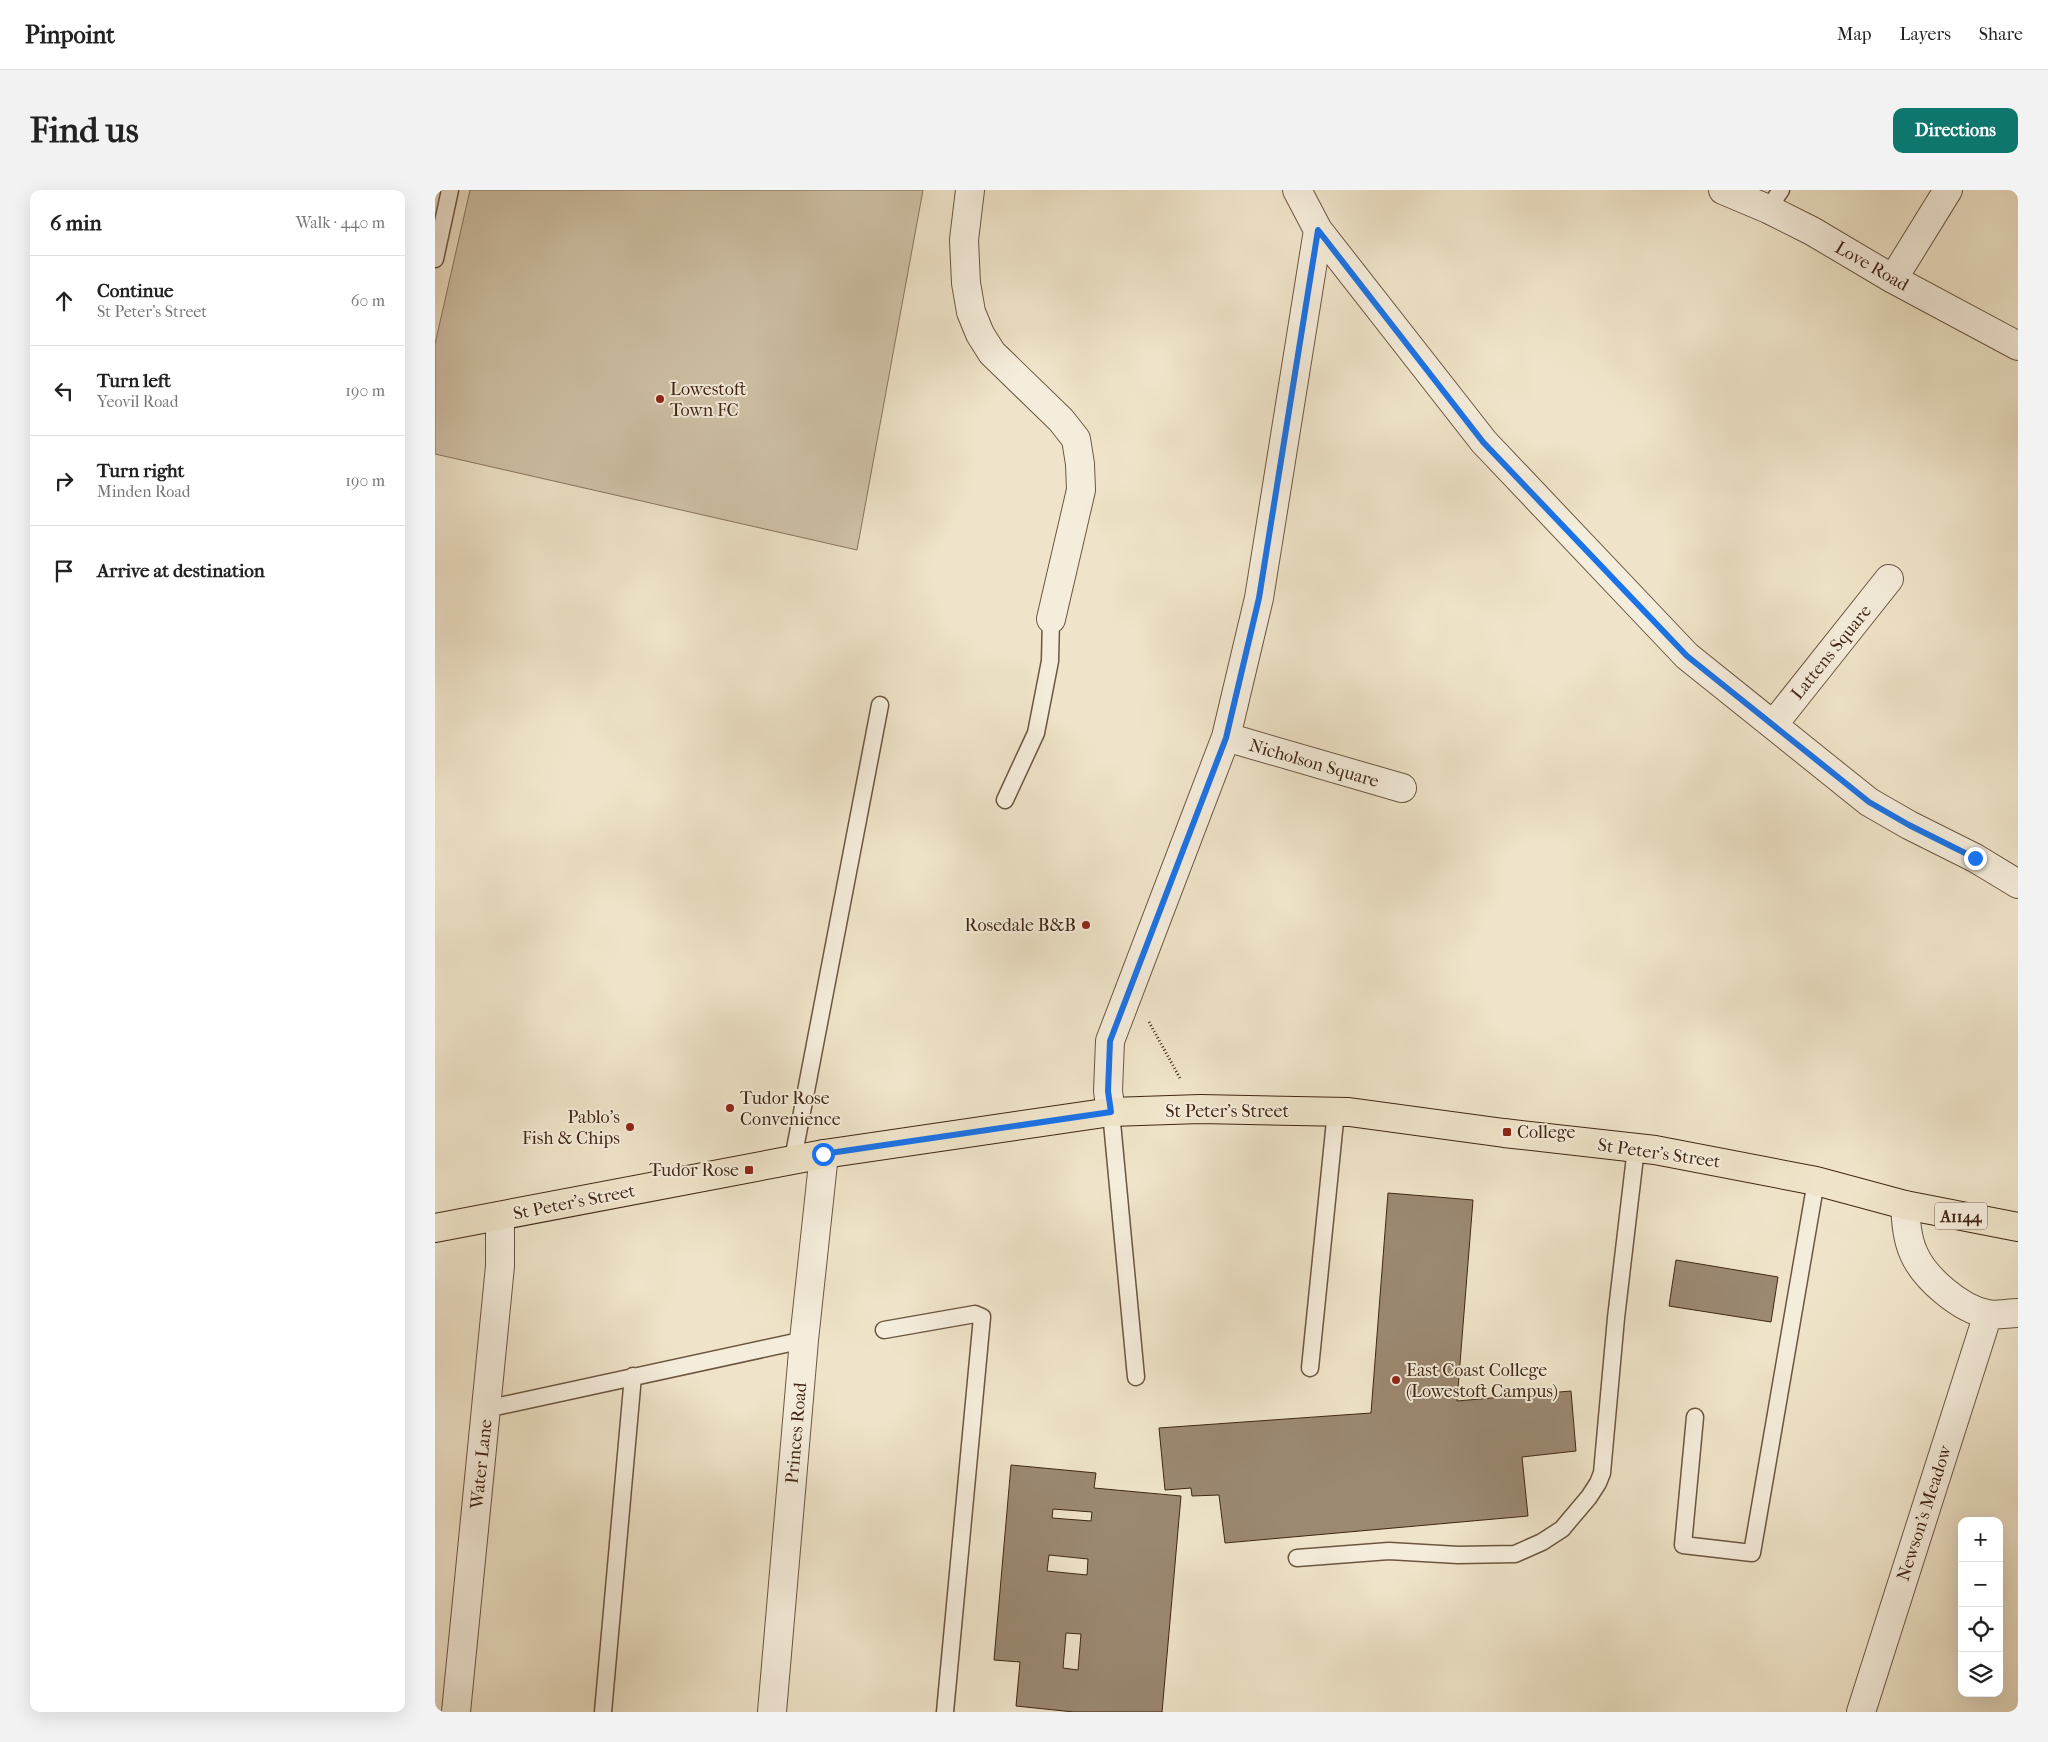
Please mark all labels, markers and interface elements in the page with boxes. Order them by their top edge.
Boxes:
text: Pinpoint [25,21,115,49]
text: Map [1837,24,1871,45]
text: Layers [1899,24,1951,45]
text: Share [1979,24,2023,45]
button: Directions [1893,108,2018,153]
text: Find us [30,110,139,151]
text: 6 min [50,211,102,235]
text: Walk · 440 m [296,213,385,232]
street label: Love Road [1831,237,1912,296]
text: Continue [97,280,173,302]
icon: ahead [50,287,78,315]
text: 60 m [351,291,385,310]
text: St Peter's Street [97,302,207,321]
text: Turn left [97,370,171,392]
icon: left [50,377,78,405]
place label: Lowestoft Town FC [670,379,747,421]
text: 190 m [345,381,385,400]
text: Yeovil Road [97,392,178,411]
marker: Lowestoft Town FC [654,393,666,405]
text: Turn right [97,460,184,482]
icon: right [50,467,78,495]
text: 190 m [345,471,385,490]
text: Minden Road [97,482,191,501]
icon: arrive [50,557,78,585]
text: Arrive at destination [97,560,265,582]
street label: Lattens Square [1787,601,1876,704]
street label: Nicholson Square [1247,735,1381,792]
route end [1964,847,1987,870]
place label: Rosedale B&B [965,915,1076,936]
marker: Rosedale B&B [1080,919,1092,931]
place label: Tudor Rose Convenience [740,1088,841,1130]
street label: St Peter's Street [1165,1101,1289,1122]
marker: Tudor Rose Convenience [724,1102,736,1114]
place label: Pablo's Fish & Chips [522,1107,620,1149]
marker: Pablo's Fish & Chips [624,1121,636,1133]
place label: College [1517,1122,1575,1143]
marker: College [1501,1126,1513,1138]
street label: St Peter's Street [1596,1134,1722,1173]
route start [812,1143,835,1166]
place label: Tudor Rose [649,1160,739,1181]
marker: Tudor Rose [743,1164,755,1176]
street label: St Peter's Street [511,1180,637,1225]
road number: A1144 [1935,1202,1987,1230]
place label: East Coast College (Lowestoft Campus) [1406,1360,1558,1402]
marker: East Coast College (Lowestoft Campus) [1390,1374,1402,1386]
street label: Princes Road [782,1381,811,1485]
street label: Water Lane [466,1418,497,1511]
street label: Newson's Meadow [1893,1442,1956,1584]
map controls [1958,1517,2003,1697]
button: + [1958,1517,2003,1562]
button: − [1958,1562,2003,1607]
button: locate [1958,1607,2003,1652]
button: layers [1958,1652,2003,1697]

